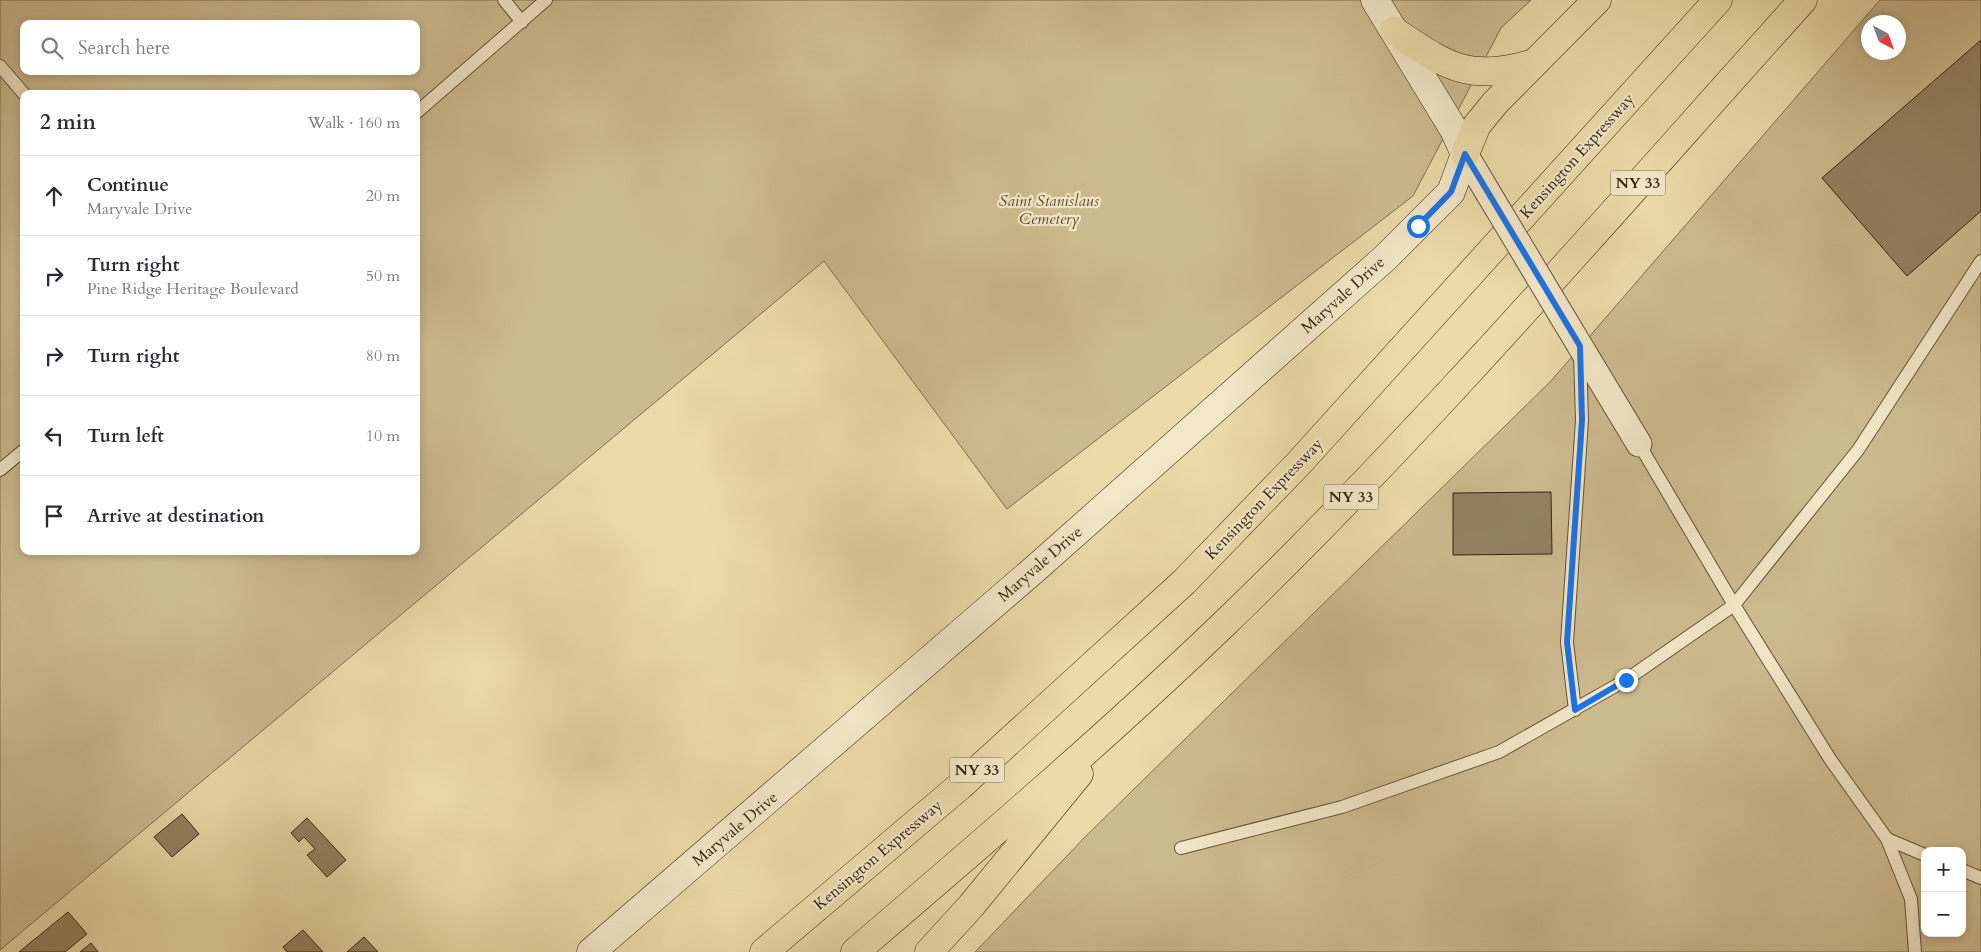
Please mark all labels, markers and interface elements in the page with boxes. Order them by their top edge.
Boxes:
north arrow [1861,15,1906,60]
search box [20,20,420,75]
icon: search [38,34,66,62]
text: Search here [78,35,170,61]
street label: Kensington Expressway [1515,88,1640,223]
text: 2 min [40,108,96,137]
text: Walk · 160 m [308,112,400,134]
road number: NY 33 [1610,170,1666,196]
text: Continue [87,172,169,198]
icon: ahead [40,182,68,210]
text: 20 m [366,185,400,207]
park label: Saint Stanislaus Cemetery [999,190,1100,230]
text: Maryvale Drive [87,198,193,220]
route start [1407,215,1430,238]
street label: Maryvale Drive [1296,251,1390,339]
text: Turn right [87,252,179,278]
icon: right [40,262,68,290]
text: 50 m [366,265,400,287]
text: Pine Ridge Heritage Boulevard [87,278,299,300]
icon: right [40,342,68,370]
text: Turn right [87,343,179,369]
text: 80 m [366,345,400,367]
icon: left [40,422,68,450]
text: Turn left [87,423,164,449]
text: 10 m [366,425,400,447]
street label: Kensington Expressway [1200,433,1328,565]
road number: NY 33 [1324,484,1378,510]
icon: arrive [40,502,68,530]
text: Arrive at destination [87,503,264,529]
street label: Maryvale Drive [993,521,1087,607]
route end [1615,669,1638,692]
road number: NY 33 [950,758,1004,782]
street label: Maryvale Drive [687,787,783,871]
street label: Kensington Expressway [809,794,947,915]
map controls [1921,847,1966,937]
button: + [1921,847,1966,892]
button: − [1921,892,1966,937]

